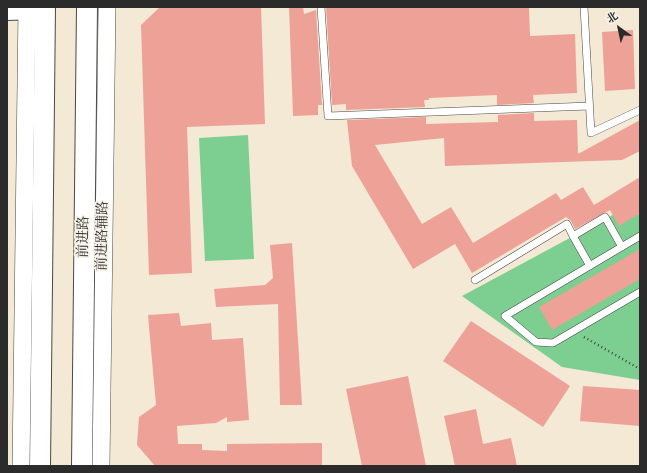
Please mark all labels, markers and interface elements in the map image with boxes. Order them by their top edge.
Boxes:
north arrow [599,8,639,48]
text: 北 [603,8,621,28]
street label: 前进路辅路 [95,201,113,271]
street label: 前进路 [76,216,94,258]

